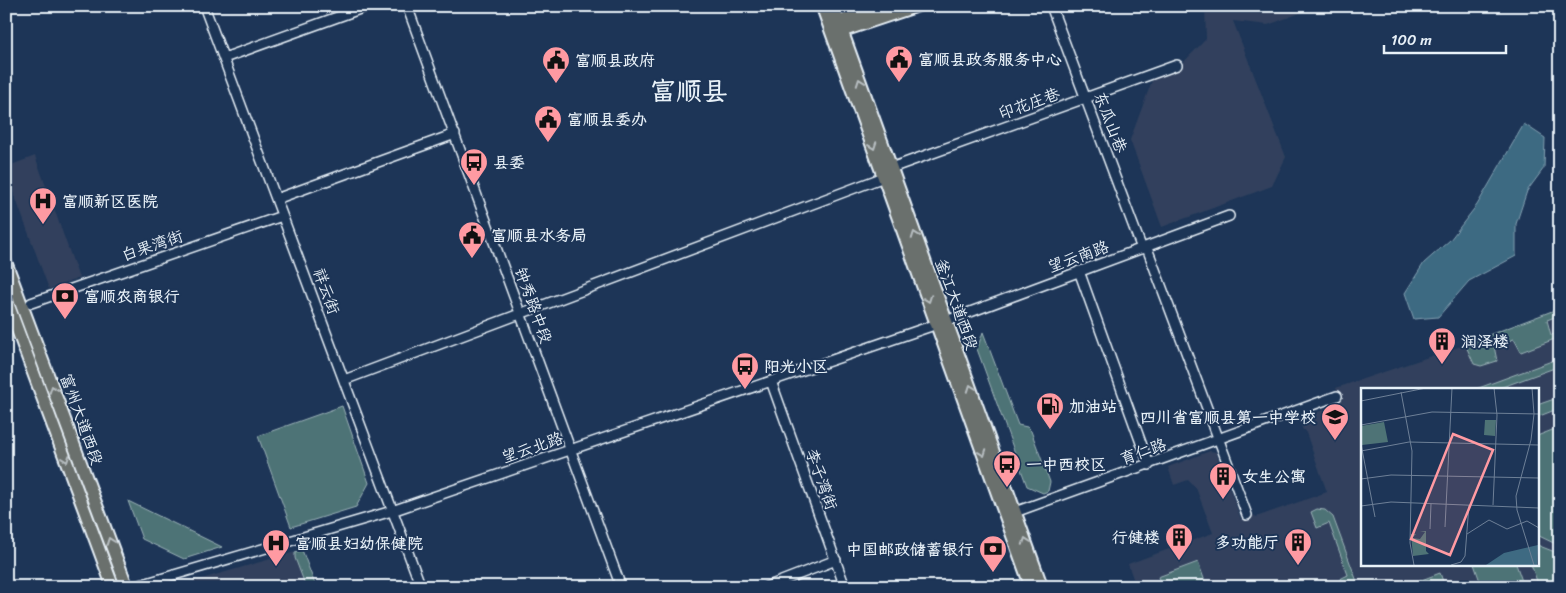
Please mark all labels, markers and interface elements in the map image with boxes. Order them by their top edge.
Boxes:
scale bar [1384,22,1506,54]
text: 100 m [1391,27,1432,53]
public building icon: 富顺县政务服务中心 [884,44,914,83]
public building icon: 富顺县政府 [541,45,571,84]
place label: 富顺县政务服务中心 [918,45,1062,74]
place label: 富顺县政府 [575,46,655,75]
district label: 富顺县 [650,68,728,114]
one-way arrow [856,78,866,87]
street label: 印花庄巷 [994,79,1064,128]
street label: 东瓜山巷 [1086,87,1136,157]
public building icon: 富顺县委办 [533,104,563,143]
place label: 富顺县委办 [567,105,647,134]
one-way arrow [867,142,877,150]
bus stop icon: 县委 [459,147,489,186]
place label: 县委 [493,148,525,177]
hospital icon: 富顺新区医院 [28,186,58,225]
place label: 富顺新区医院 [62,187,158,216]
public building icon: 富顺县水务局 [457,220,487,259]
street label: 白果湾街 [117,221,187,270]
place label: 富顺县水务局 [491,221,587,250]
one-way arrow [911,231,921,240]
street label: 望云南路 [1043,232,1113,281]
street label: 釜江大道西段 [926,254,987,354]
street label: 钟秀路中段 [506,263,561,348]
street label: 祥云街 [305,264,348,319]
bank icon: 富顺农商银行 [50,281,80,320]
place label: 富顺农商银行 [84,282,180,311]
one-way arrow [922,294,932,303]
building icon: 润泽楼 [1427,326,1457,365]
place label: 润泽楼 [1461,327,1509,356]
bus stop icon: 阳光小区 [730,351,760,390]
place label: 阳光小区 [764,352,828,381]
street label: 富州大道西段 [51,369,112,469]
one-way arrow [967,384,977,393]
one-way arrow [49,385,59,394]
inset map [1361,388,1538,566]
fuel station icon: 加油站 [1035,391,1065,430]
place label: 加油站 [1069,392,1117,421]
school or university icon: 四川省富顺县第一中学校 [1320,402,1350,441]
place label: 四川省富顺县第一中学校 [1140,403,1316,432]
street label: 望云北路 [497,423,567,472]
street label: 育仁路 [1116,430,1171,473]
street label: 李子湾街 [797,444,846,514]
one-way arrow [977,448,987,457]
bus stop icon: 一中西校区 [992,449,1022,488]
place label: 一中西校区 [1026,450,1106,479]
one-way arrow [60,454,70,463]
building icon: 女生公寓 [1208,461,1238,500]
place label: 女生公寓 [1242,462,1306,491]
building icon: 行健楼 [1164,522,1194,561]
place label: 行健楼 [1112,523,1160,552]
building icon: 多功能厅 [1283,527,1313,566]
hospital icon: 富顺县妇幼保健院 [261,528,291,567]
place label: 多功能厅 [1215,528,1279,557]
place label: 富顺县妇幼保健院 [295,529,423,558]
bank icon: 中国邮政储蓄银行 [978,534,1008,573]
place label: 中国邮政储蓄银行 [846,535,974,564]
one-way arrow [106,537,116,546]
one-way arrow [1021,537,1031,546]

